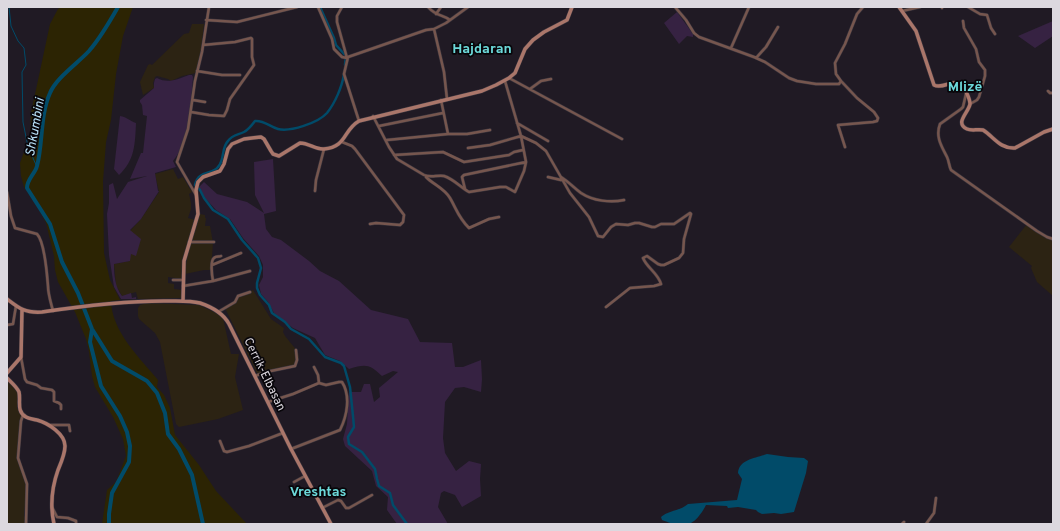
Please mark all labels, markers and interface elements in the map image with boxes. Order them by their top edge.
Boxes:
district label: Hajdaran [452,41,512,58]
district label: Mlizë [948,79,983,96]
water label: Shkumbini [23,96,49,158]
street label: Cerrik-Elbasan [239,335,289,414]
district label: Vreshtas [290,484,346,501]

